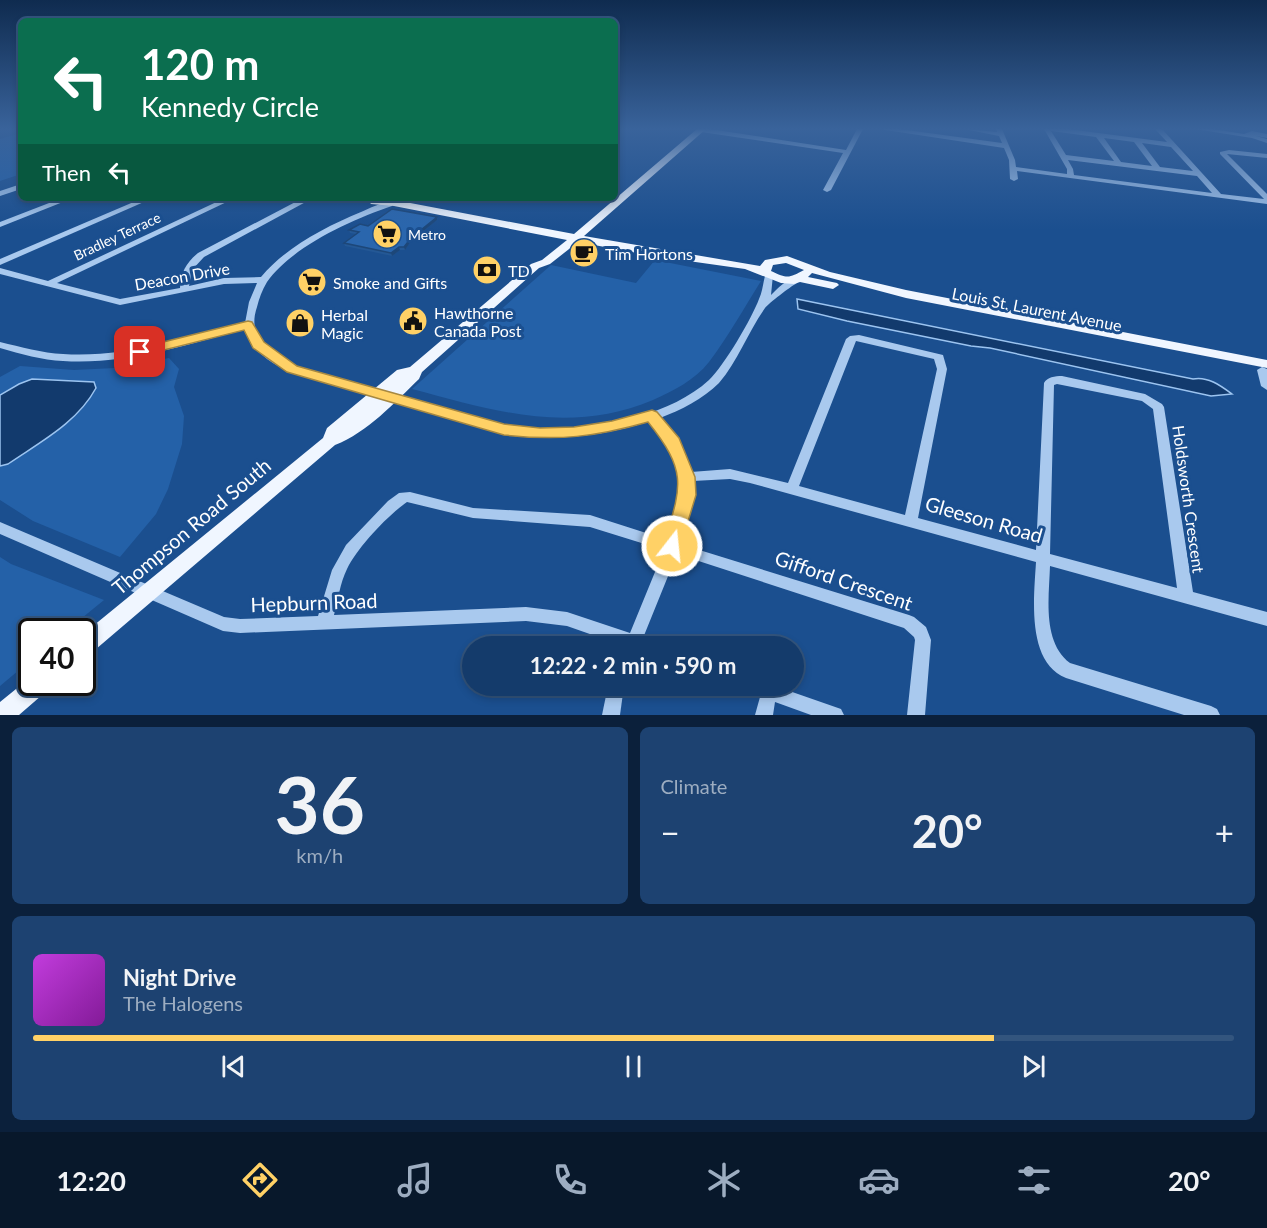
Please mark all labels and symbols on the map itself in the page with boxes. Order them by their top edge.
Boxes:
street label: Bradley Terrace [71,208,163,264]
supermarket icon: Metro [371,218,403,250]
place label: Metro [408,226,446,243]
cafe icon: Tim Hortons [568,237,600,269]
place label: Tim Hortons [605,244,693,263]
bank icon: TD [471,254,503,286]
street label: Deacon Drive [133,258,231,294]
place label: TD [508,261,530,280]
supermarket icon: Smoke and Gifts [296,266,328,298]
place label: Smoke and Gifts [333,273,447,292]
street label: Louis St. Laurent Avenue [951,283,1123,335]
place label: Hawthorne Canada Post [434,303,522,340]
place label: Herbal Magic [321,305,368,342]
public building icon: Hawthorne Canada Post [397,305,429,337]
shop icon: Herbal Magic [284,307,316,339]
pin [114,326,165,377]
street label: Holdsworth Crescent [1169,424,1209,574]
street label: Thompson Road South [107,453,275,599]
street label: Gleeson Road [923,491,1045,547]
position arrow [640,514,704,578]
street label: Gifford Crescent [772,545,916,615]
street label: Hepburn Road [250,588,378,616]
speed limit sign: 40 [18,618,96,696]

